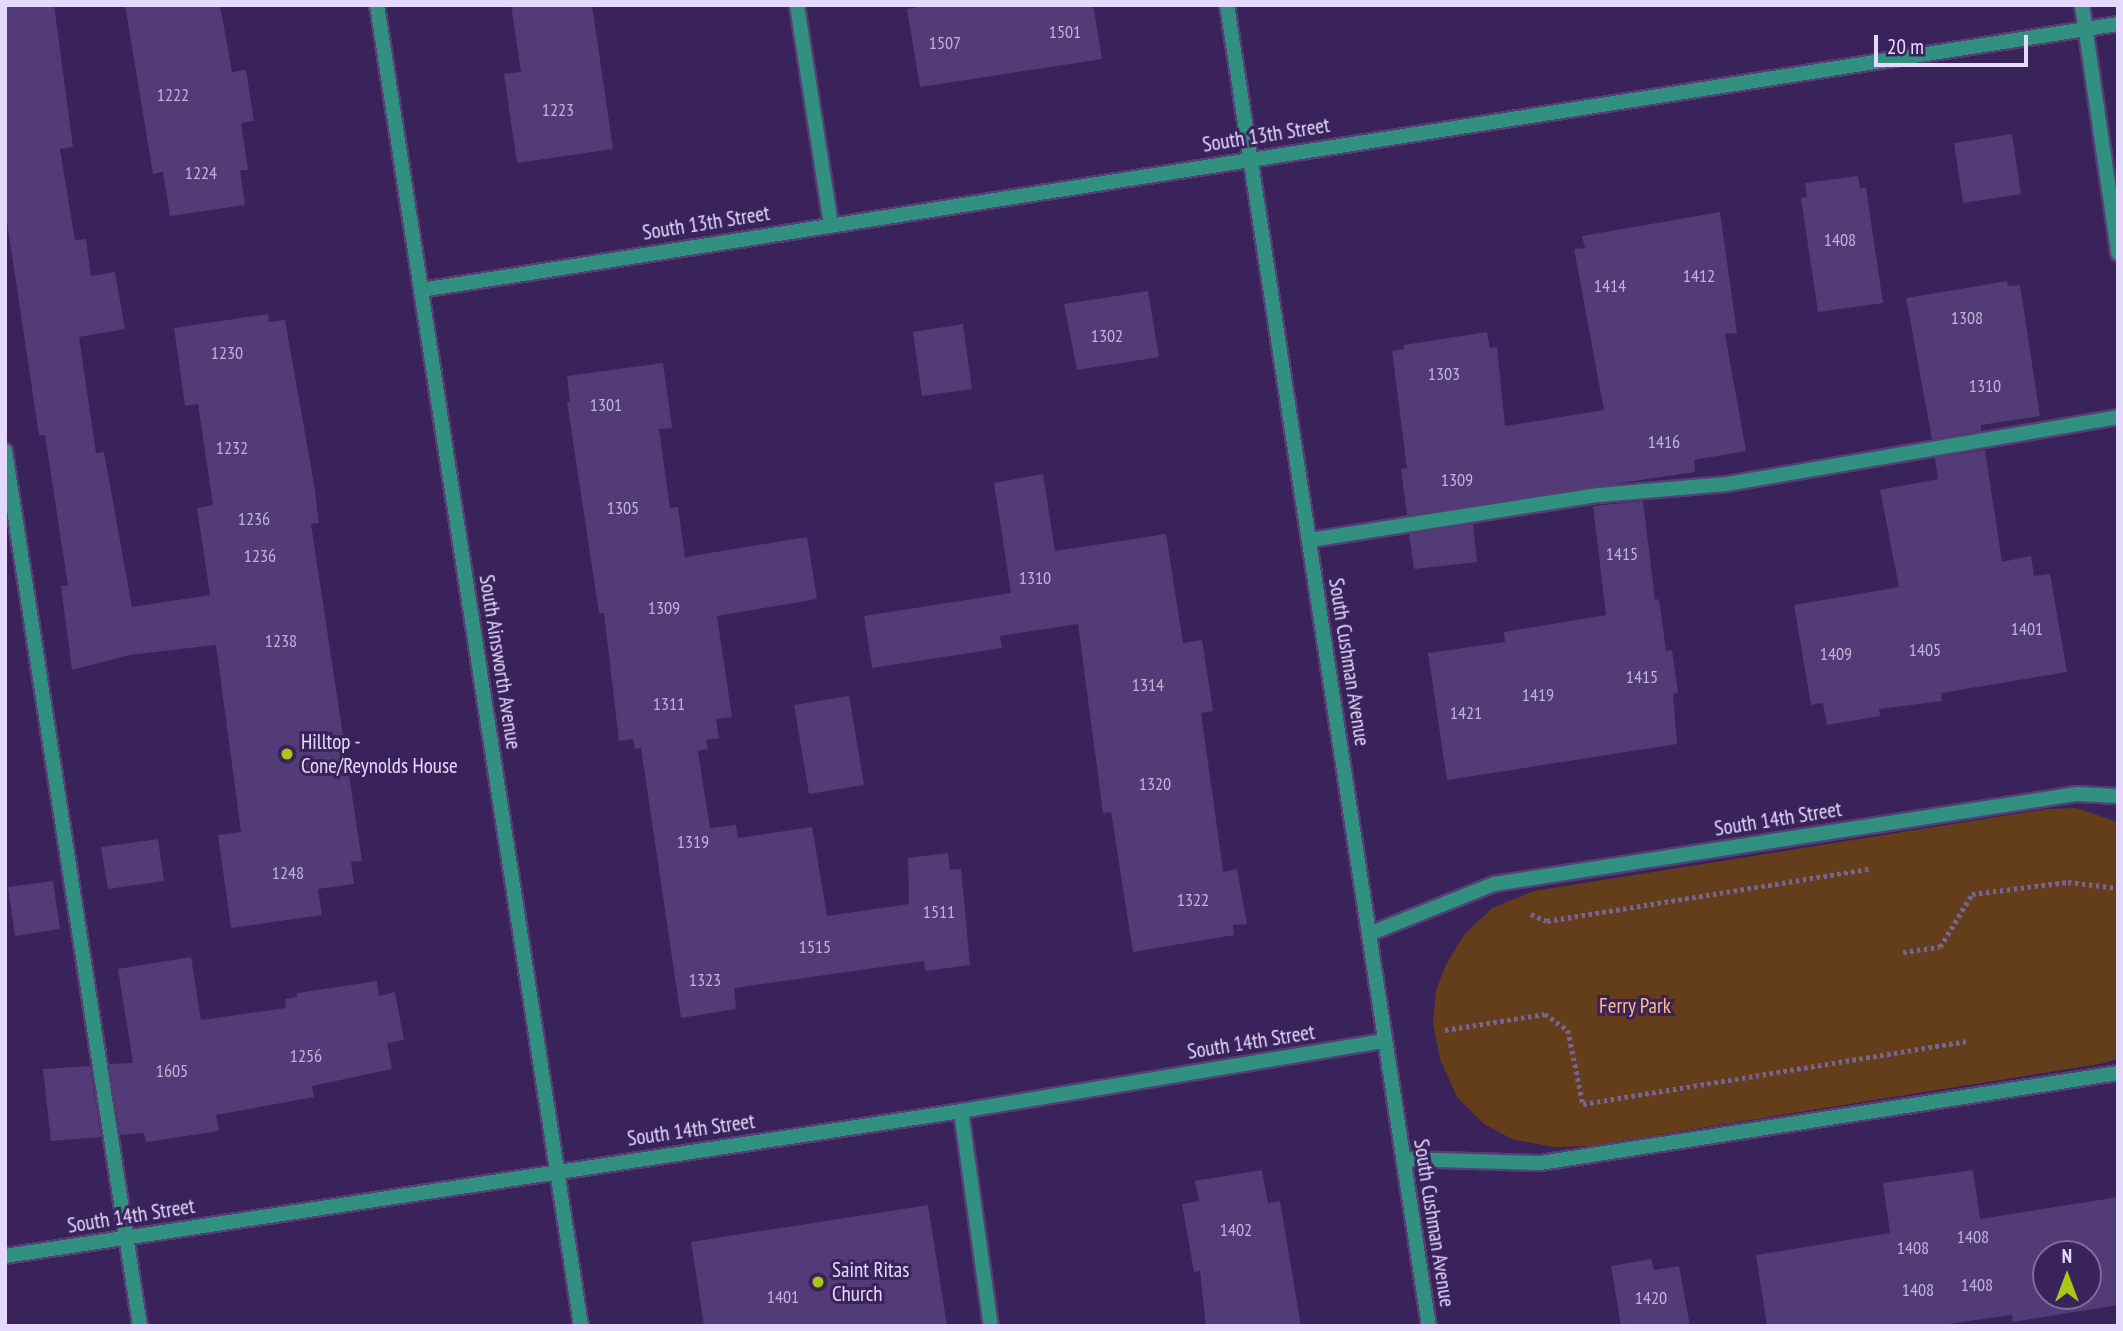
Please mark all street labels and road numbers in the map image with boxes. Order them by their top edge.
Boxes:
street label: South 13th Street [1201,113,1331,157]
street label: South 13th Street [641,201,771,245]
street label: South Ainsworth Avenue [474,572,526,752]
street label: South Cushman Avenue [1323,576,1375,748]
street label: South 14th Street [1713,797,1843,841]
street label: South 14th Street [1186,1020,1316,1064]
street label: South 14th Street [626,1109,756,1151]
street label: South Cushman Avenue [1408,1137,1460,1309]
street label: South 14th Street [66,1194,196,1238]

